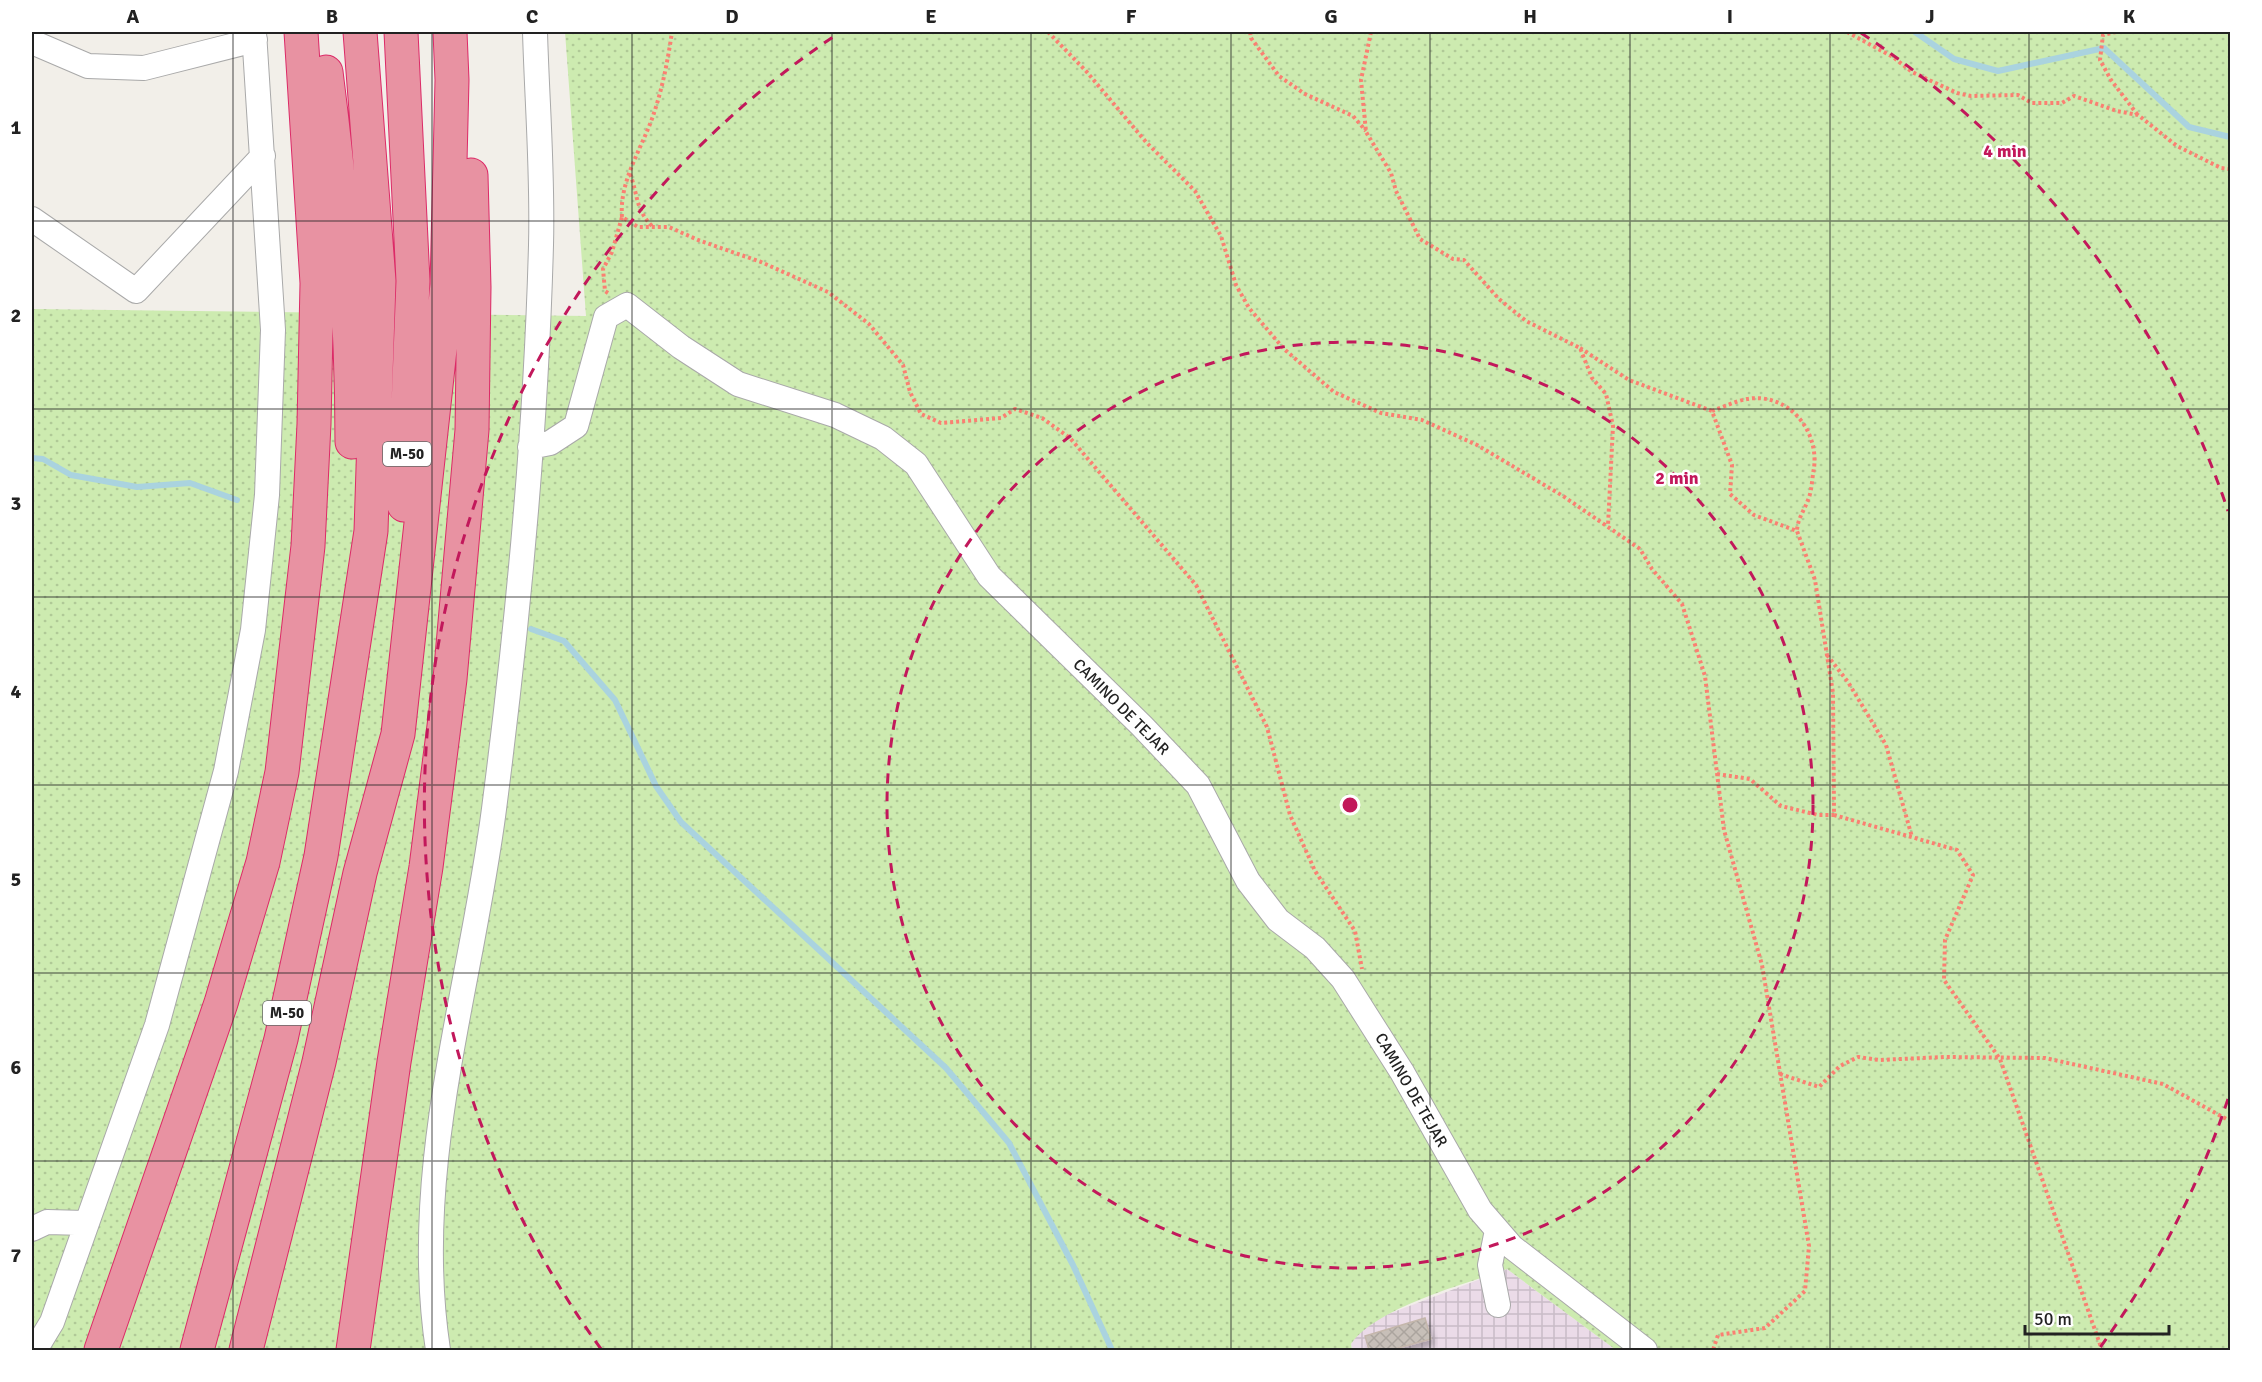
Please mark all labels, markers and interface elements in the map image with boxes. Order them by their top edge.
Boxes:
text: A [127,4,140,29]
text: B [326,4,338,29]
text: C [526,4,538,29]
text: D [725,4,739,29]
text: E [925,4,937,29]
text: F [1126,4,1137,29]
text: G [1324,4,1338,29]
text: H [1523,4,1537,29]
text: I [1727,4,1733,29]
text: J [1925,4,1935,29]
text: K [2123,4,2136,29]
text: 1 [11,115,22,140]
text: 4 min [1983,140,2027,162]
text: 2 [11,303,21,328]
road number: M-50 [383,442,431,466]
text: 2 min [1655,467,1699,489]
text: 3 [11,491,21,516]
street label: CAMINO DE TEJAR [1069,655,1174,760]
text: 4 [11,679,22,704]
centre of rings [1340,795,1360,815]
text: 5 [11,867,21,892]
road number: M-50 [263,1001,311,1025]
street label: CAMINO DE TEJAR [1370,1030,1452,1151]
text: 6 [11,1055,22,1080]
text: 7 [11,1243,22,1268]
scale bar [2025,1298,2169,1336]
text: 50 m [2034,1308,2072,1330]

